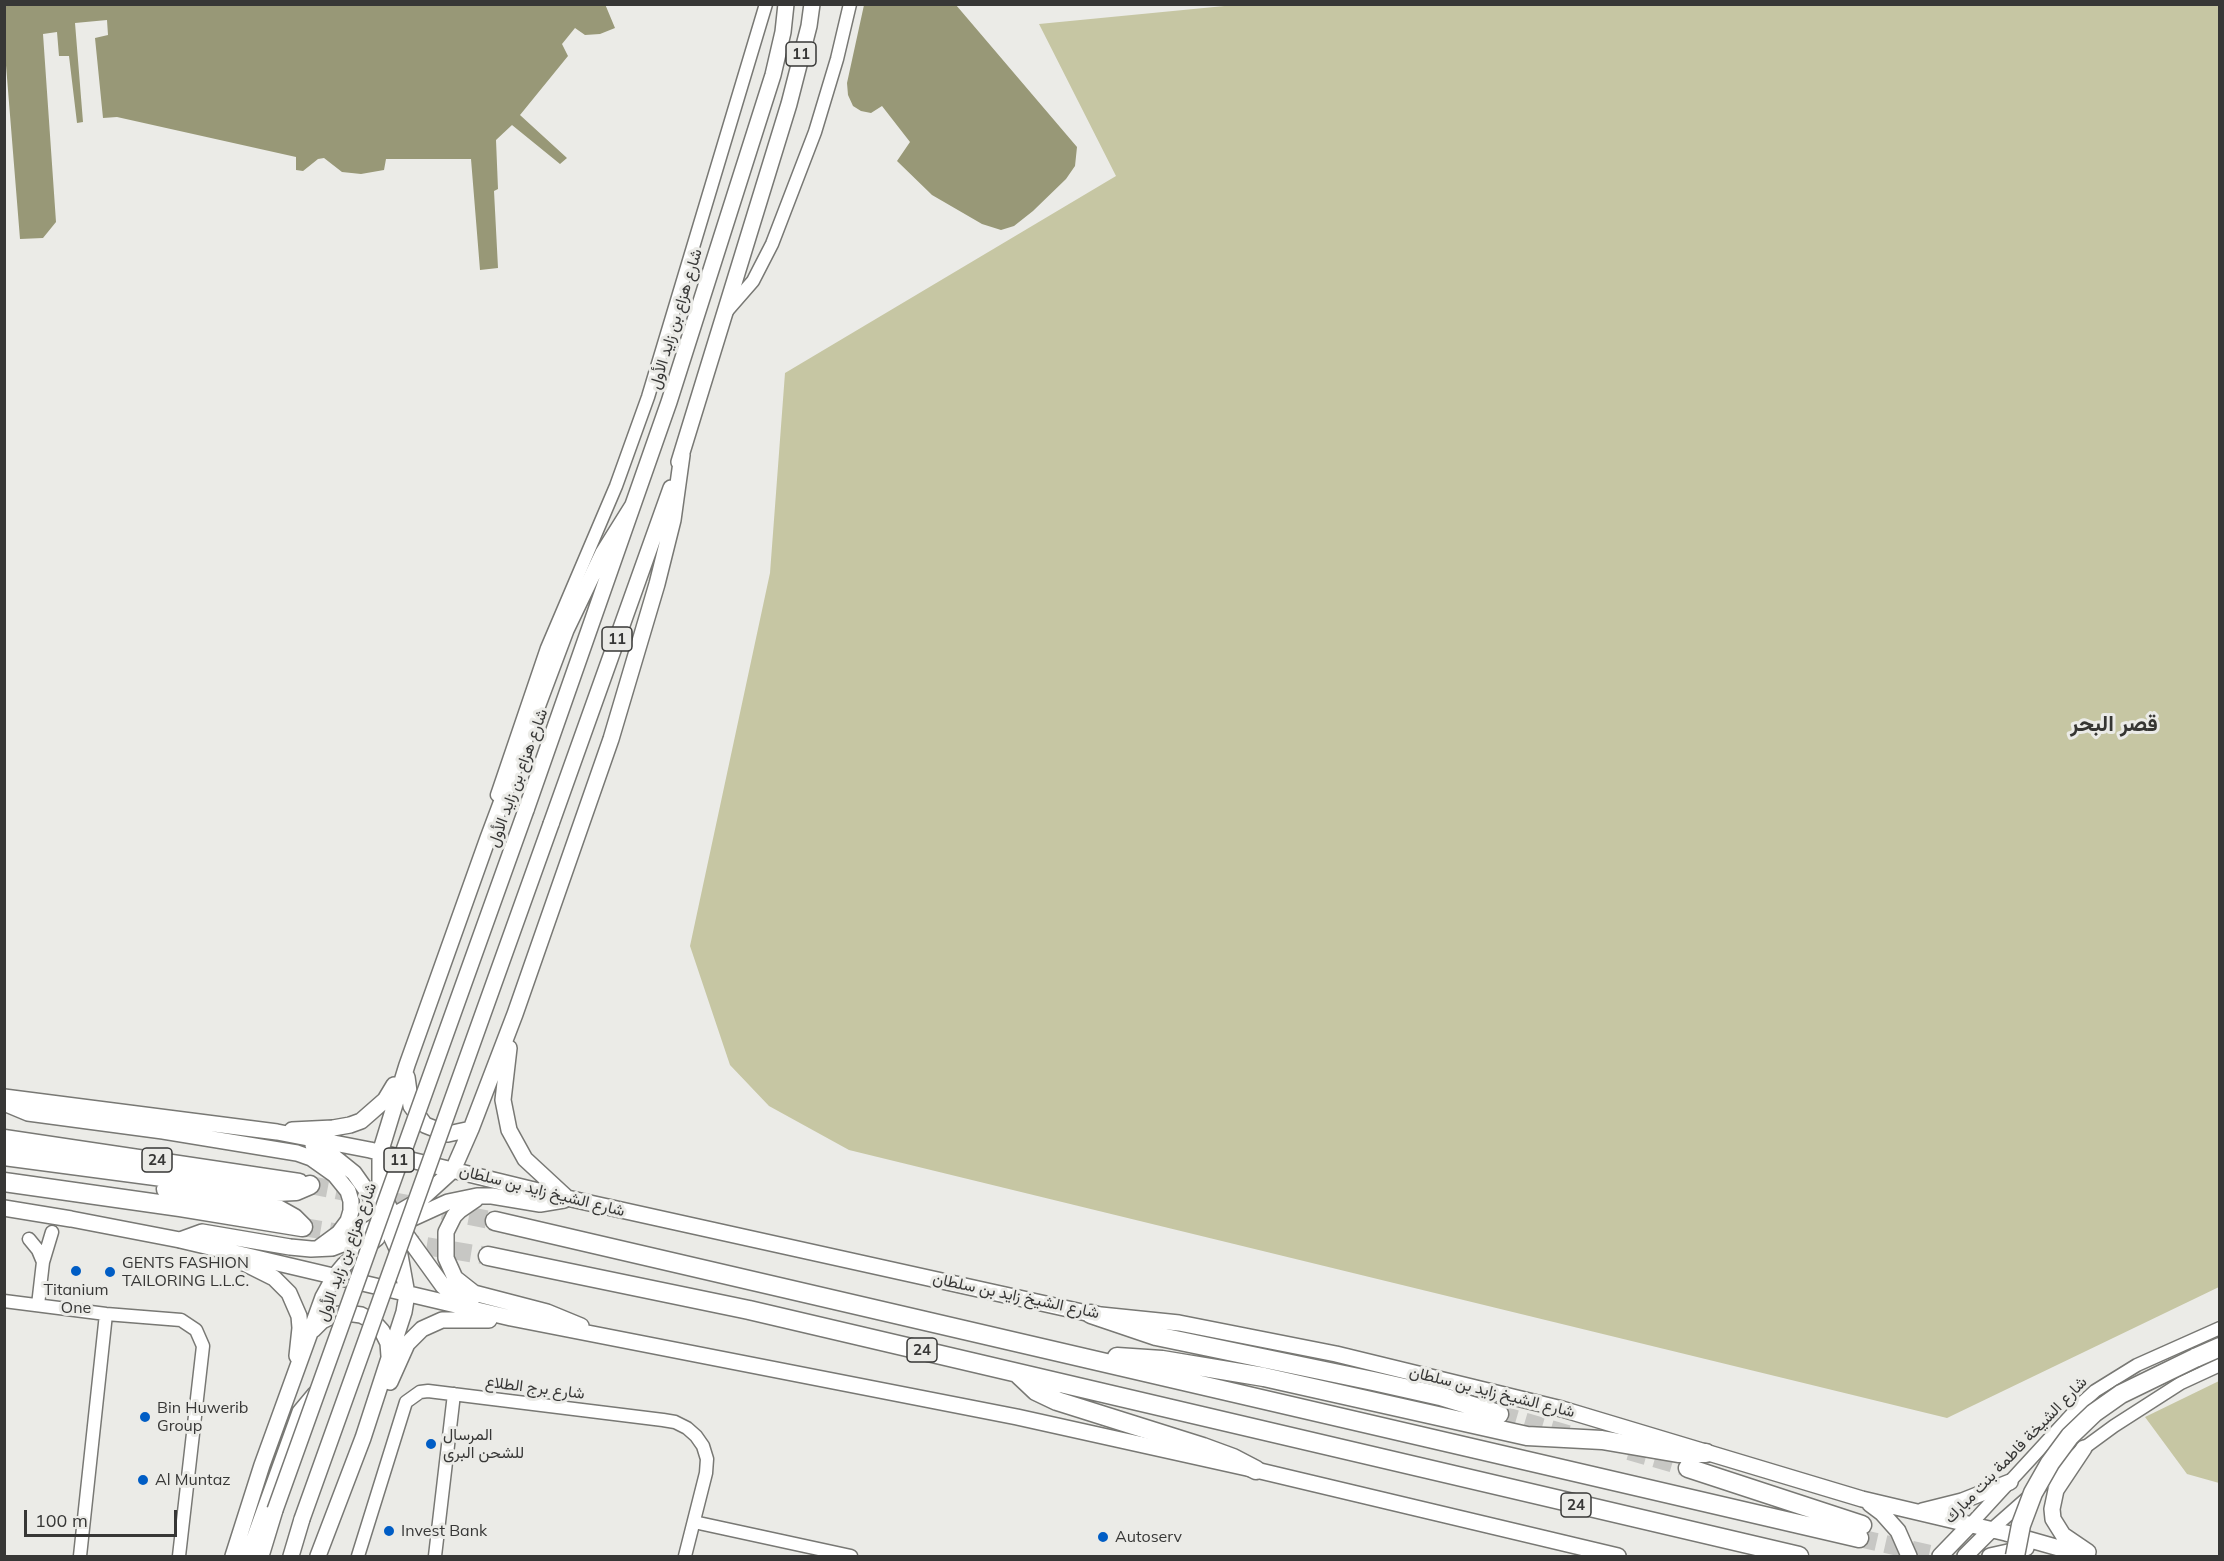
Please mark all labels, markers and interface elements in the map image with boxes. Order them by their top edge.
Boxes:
road number: 11 [786,42,816,66]
street label: شارع هزاع بن زايد الأول [645,246,707,392]
road number: 11 [602,627,632,651]
street label: شارع هزاع بن زايد الأول [484,706,552,850]
district label: قصر البحر [2070,711,2158,737]
road number: 24 [142,1148,172,1172]
road number: 11 [384,1148,414,1172]
street label: شارع الشيخ زايد بن سلطان [457,1161,627,1221]
street label: شارع هزاع بن زايد الأول [313,1180,381,1324]
place label: GENTS FASHION TAILORING L.L.C. [122,1253,249,1291]
marker: Titanium One [69,1264,83,1278]
marker: GENTS FASHION TAILORING L.L.C. [103,1265,117,1279]
street label: شارع الشيخ زايد بن سلطان [931,1269,1101,1323]
place label: Titanium One [43,1280,109,1318]
road number: 24 [907,1338,937,1362]
street label: شارع الشيخ زايد بن سلطان [1407,1362,1577,1422]
street label: شارع برج الطلاع [484,1372,586,1404]
street label: شارع الشيخة فاطمة بنت مبارك [1941,1373,2091,1527]
place label: Bin Huwerib Group [157,1398,248,1436]
marker: Bin Huwerib Group [138,1410,152,1424]
place label: المرسال للشحن البرى [443,1425,524,1463]
marker: المرسال للشحن البرى [424,1437,438,1451]
place label: Al Muntaz [155,1470,231,1490]
marker: Al Muntaz [136,1473,150,1487]
road number: 24 [1561,1493,1591,1517]
scale bar [27,1498,180,1536]
text: 100 m [35,1509,88,1532]
place label: Invest Bank [401,1521,487,1541]
marker: Invest Bank [382,1524,396,1538]
place label: Autoserv [1115,1527,1182,1547]
marker: Autoserv [1096,1530,1110,1544]

